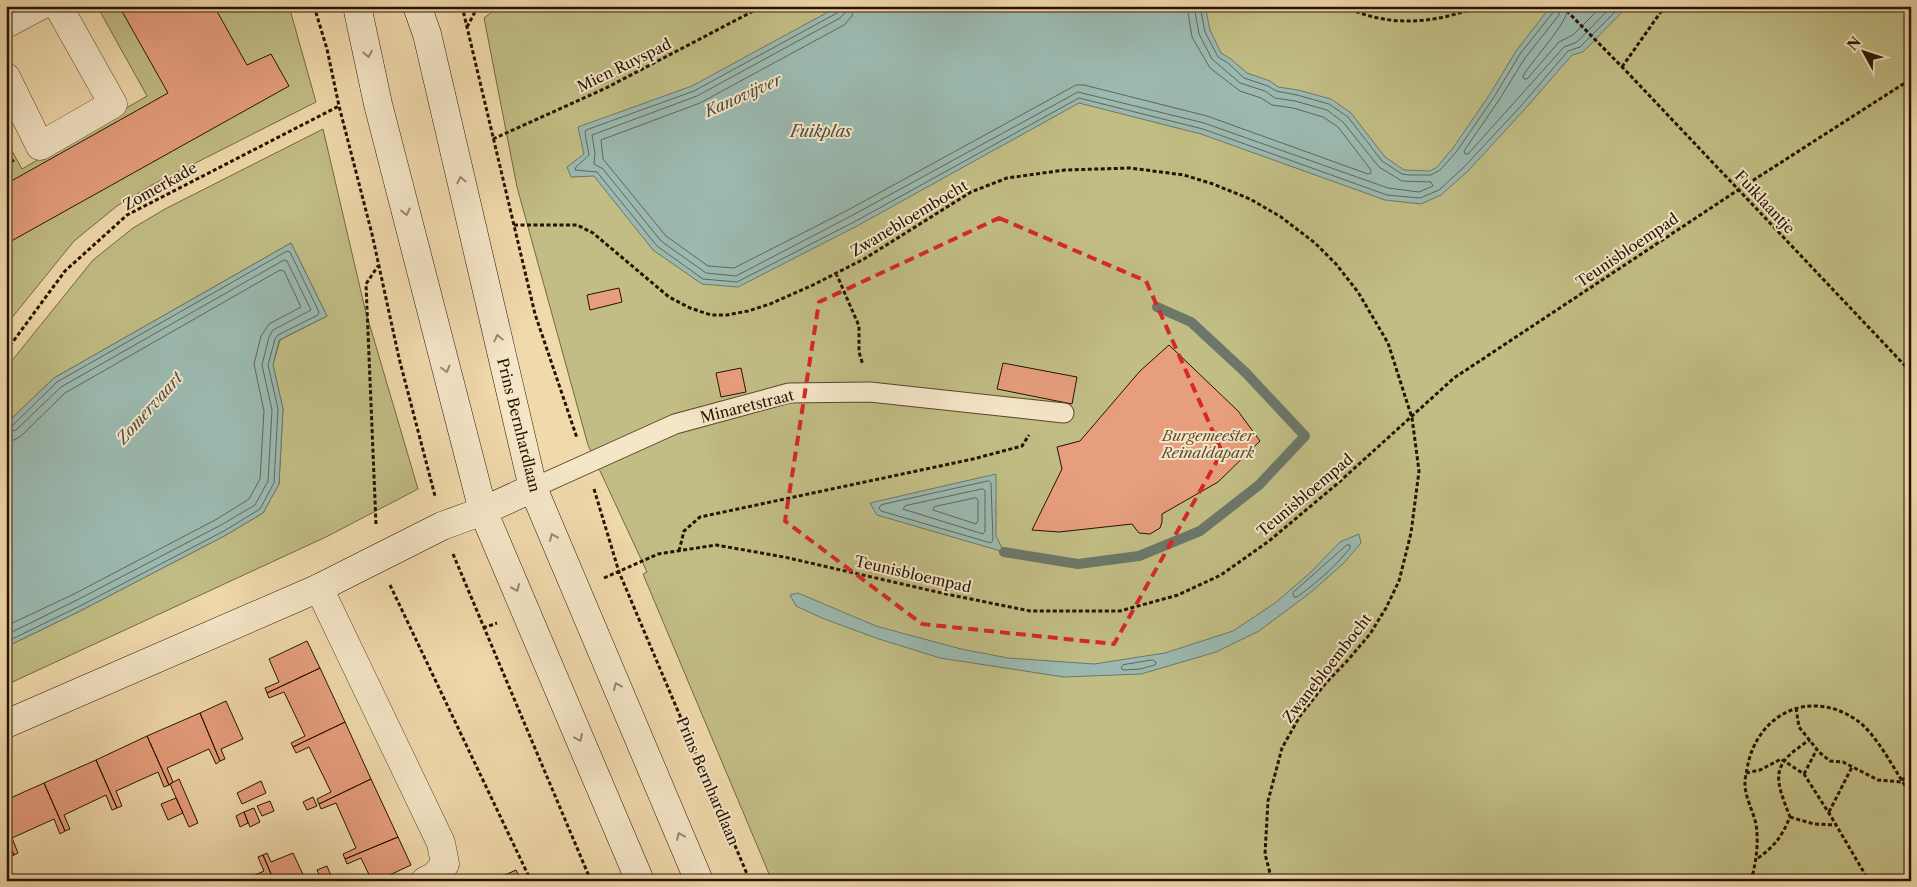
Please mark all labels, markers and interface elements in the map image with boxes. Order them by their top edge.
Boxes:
north arrow [1840,28,1890,78]
text: N [1843,33,1865,54]
street label: Mien Ruyspad [574,34,674,96]
one-way arrow [363,49,373,58]
water label: Kanovijver [700,69,786,122]
water label: Fuikplas [788,121,852,141]
street label: Zomerkade [120,158,200,214]
street label: Fuiklaantje [1731,166,1799,238]
street label: Zwanebloembocht [847,175,972,260]
one-way arrow [456,176,467,185]
one-way arrow [400,207,411,216]
street label: Teunisbloempad [1572,209,1682,291]
one-way arrow [493,334,504,343]
street label: Prins Bernhardlaan [493,356,545,495]
one-way arrow [441,365,451,373]
water label: Zomervaart [111,367,187,449]
street label: Minaretstraat [698,385,797,427]
park label: Burgemeester Reinaldapark [1161,426,1255,462]
street label: Teunisbloempad [1253,449,1357,541]
one-way arrow [549,533,560,542]
street label: Teunisbloempad [853,551,973,597]
one-way arrow [510,583,520,592]
street label: Zwanebloembocht [1279,609,1376,726]
one-way arrow [612,682,623,691]
street label: Prins Bernhardlaan [672,714,744,849]
one-way arrow [574,733,584,741]
one-way arrow [676,832,687,841]

